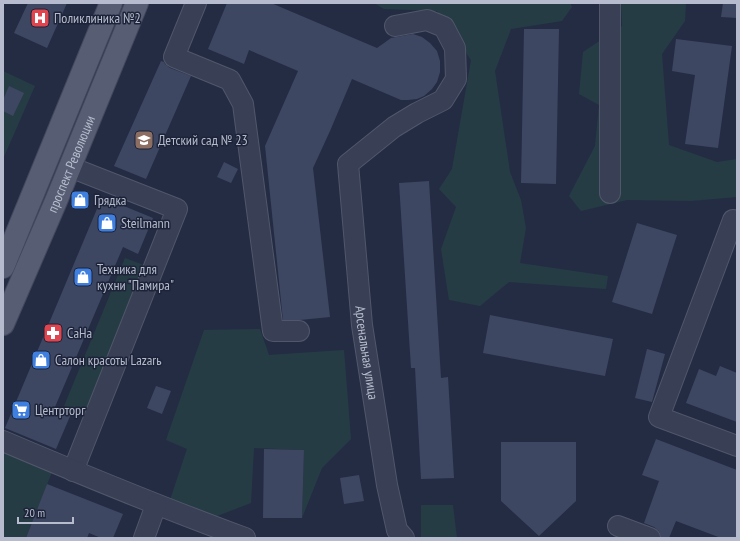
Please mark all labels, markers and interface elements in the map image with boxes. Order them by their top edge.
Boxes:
hospital icon: Поликлиника №2 [29,7,51,29]
place label: Поликлиника №2 [54,9,141,27]
street label: проспект Революции [43,113,99,215]
school or university icon: Детский сад № 23 [133,129,155,151]
place label: Детский сад № 23 [158,131,248,149]
shop icon: Грядка [69,189,91,211]
place label: Грядка [94,191,126,209]
shop icon: Steilmann [96,212,118,234]
place label: Steilmann [121,214,170,232]
place label: Техника для кухни "Памира" [97,260,174,294]
shop icon: Техника для кухни "Памира" [72,266,94,288]
street label: Арсенальная улица [351,305,383,401]
pharmacy icon: СаНа [42,322,64,344]
place label: СаНа [67,324,92,342]
shop icon: Салон красоты Lazarь [30,349,52,371]
place label: Салон красоты Lazarь [55,351,161,369]
supermarket icon: Центрторг [10,399,32,421]
place label: Центрторг [35,401,86,419]
scale bar [18,499,73,525]
text: 20 m [24,505,45,520]

